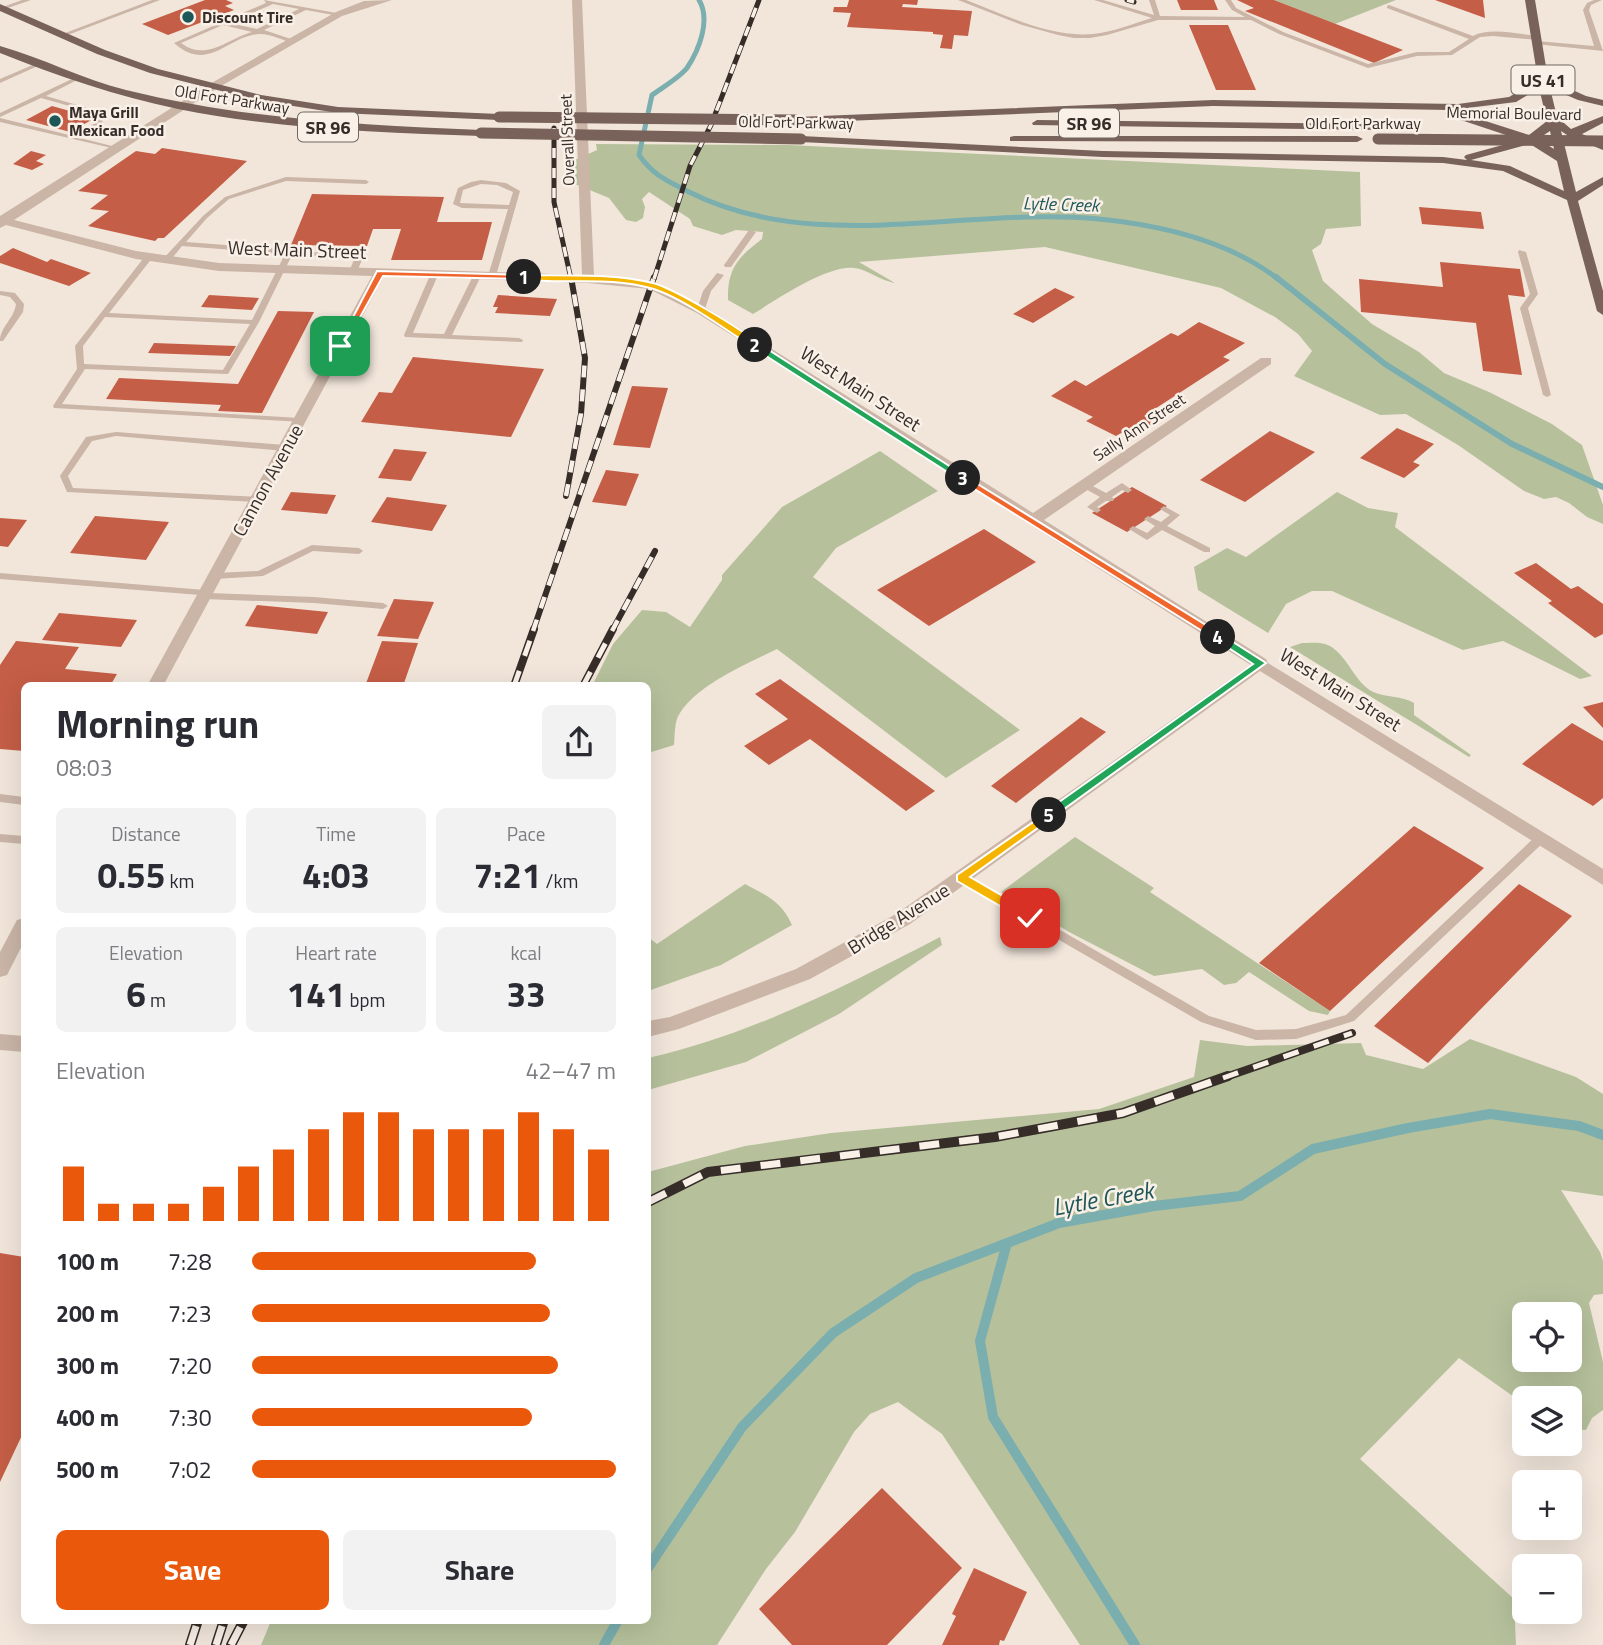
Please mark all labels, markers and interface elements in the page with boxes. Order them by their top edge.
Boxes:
place label: Discount Tire [202,5,293,29]
marker: Discount Tire [180,9,196,25]
road number: US 41 [1512,66,1574,94]
street label: Old Fort Parkway [173,78,291,120]
street label: Overall Street [553,93,581,186]
place label: Maya Grill Mexican Food [69,100,164,142]
street label: Memorial Boulevard [1446,100,1582,126]
street label: Old Fort Parkway [738,109,854,135]
road number: SR 96 [1059,109,1119,138]
street label: Old Fort Parkway [1305,111,1421,135]
road number: SR 96 [298,112,358,142]
marker: Maya Grill Mexican Food [47,113,63,129]
water label: Lytle Creek [1022,189,1102,219]
street label: West Main Street [227,232,367,266]
pin: 1 [506,260,542,294]
text: 1 [518,262,529,291]
pin [310,316,370,376]
icon: arrive [321,327,359,365]
pin: 2 [738,328,772,362]
text: 2 [749,330,760,359]
street label: West Main Street [795,338,927,438]
street label: Sally Ann Street [1088,387,1190,467]
street label: Cannon Avenue [224,419,310,541]
pin: 3 [946,461,981,496]
text: 3 [957,463,968,492]
pin: 4 [1200,620,1236,654]
text: 4 [1212,622,1223,651]
street label: West Main Street [1274,640,1408,738]
text: Morning run [56,695,259,753]
button: share [542,705,616,779]
text: 08:03 [56,750,113,785]
pin: 5 [1032,798,1066,832]
text: 5 [1043,800,1054,829]
text: Distance [111,819,181,848]
text: Time [316,819,356,848]
text: Pace [507,819,545,848]
text: 0.55 [98,848,165,902]
text: 4:03 [302,848,370,902]
text: 7:21 [474,848,541,902]
text: km [165,866,194,895]
text: /km [541,866,578,895]
street label: Bridge Avenue [841,875,955,961]
pin [1000,888,1060,948]
icon: check [1011,899,1049,937]
text: Elevation [109,938,183,967]
text: Heart rate [295,938,377,967]
text: kcal [510,938,542,967]
text: 6 [126,967,146,1021]
text: 141 [287,967,345,1021]
text: 33 [506,967,546,1021]
text: m [146,985,166,1014]
text: bpm [345,985,385,1014]
text: Elevation [56,1053,145,1088]
text: 42–47 m [526,1053,616,1088]
water label: Lytle Creek [1050,1171,1159,1225]
text: 100 m [56,1244,119,1279]
text: 7:28 [168,1244,212,1279]
text: 200 m [56,1296,119,1331]
text: 7:23 [168,1296,212,1331]
map controls [1512,1302,1582,1624]
button: locate [1512,1302,1582,1372]
text: 300 m [56,1348,119,1383]
text: 7:20 [168,1348,212,1383]
button: layers [1512,1386,1582,1456]
text: 400 m [56,1400,119,1435]
text: 7:30 [168,1400,212,1435]
text: 500 m [56,1452,119,1487]
text: 7:02 [168,1452,212,1487]
button: + [1512,1470,1582,1540]
button: Save [56,1530,329,1610]
button: Share [343,1530,616,1610]
button: − [1512,1554,1582,1624]

